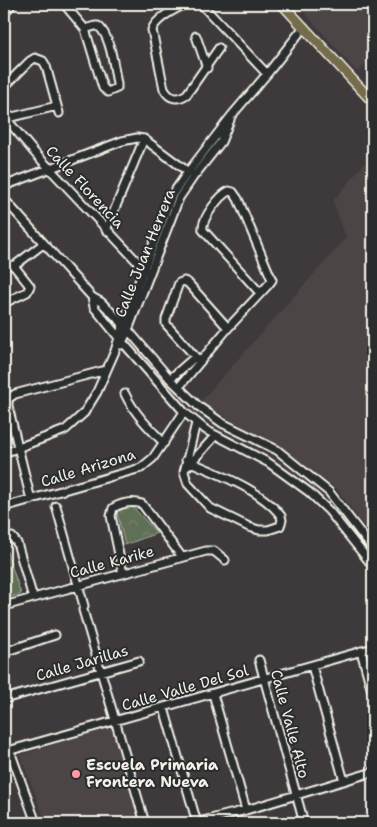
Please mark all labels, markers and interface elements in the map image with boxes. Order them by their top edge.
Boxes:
street label: Calle Florencia [41,141,129,233]
street label: Calle Juan Herrera [110,185,180,320]
street label: Calle Arizona [38,444,138,492]
street label: Calle Karike [68,541,156,583]
street label: Calle Jarillas [34,640,130,686]
street label: Calle Valle Del Sol [119,660,251,716]
street label: Calle Valle Alto [266,667,314,781]
place label: Escuela Primaria Frontera Nueva [86,755,219,792]
marker: Escuela Primaria Frontera Nueva [70,768,82,780]

